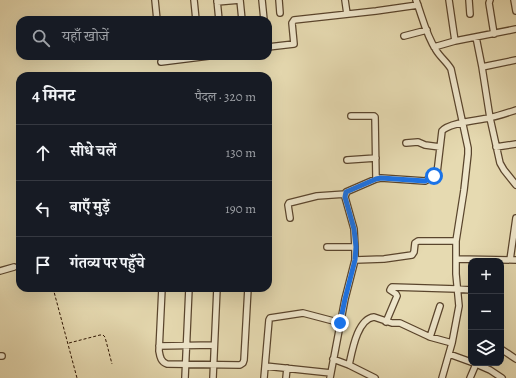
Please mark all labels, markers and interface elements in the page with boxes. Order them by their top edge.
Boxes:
search box [16,16,272,60]
text: यहाँ खोजें [62,26,109,46]
icon: search [30,27,52,49]
text: 4 मिनट [32,84,75,107]
text: पैदल · 320 m [195,88,256,105]
text: सीधे चलें [70,141,116,161]
icon: ahead [32,142,54,164]
text: 130 m [226,144,256,161]
route start [425,167,443,185]
text: बाएँ मुड़ें [70,197,110,217]
icon: left [32,198,54,220]
text: 190 m [225,200,256,217]
text: गंतव्य पर पहुँचे [70,253,145,273]
icon: arrive [32,254,54,276]
map controls [468,258,504,366]
button: + [468,258,504,294]
button: − [468,294,504,330]
route end [331,314,349,332]
button: layers [468,330,504,366]

